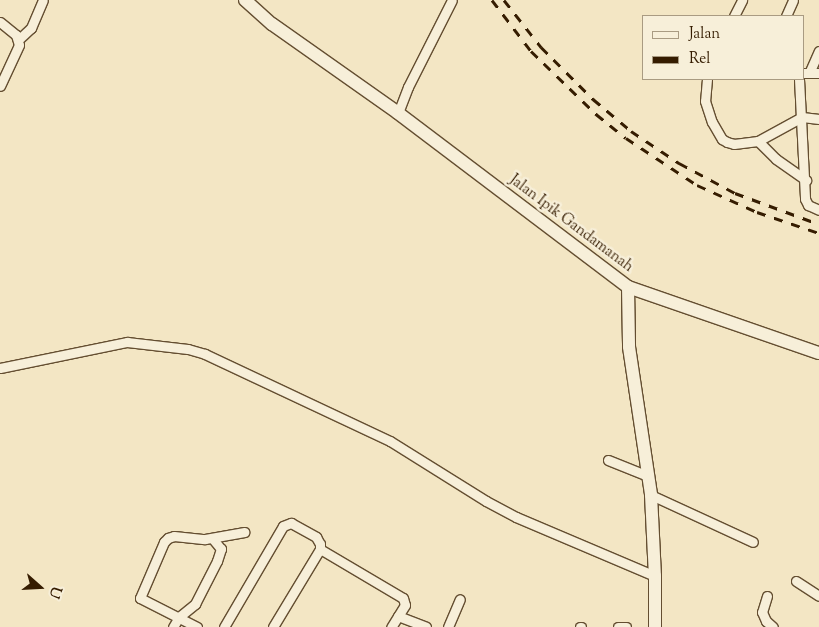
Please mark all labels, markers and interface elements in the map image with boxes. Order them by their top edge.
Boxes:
legend [642,15,804,80]
text: Jalan [689,24,720,45]
text: Rel [689,49,710,70]
street label: Jalan Ipik Gandamanah [505,172,637,276]
north arrow [15,562,65,612]
text: U [43,583,65,601]

